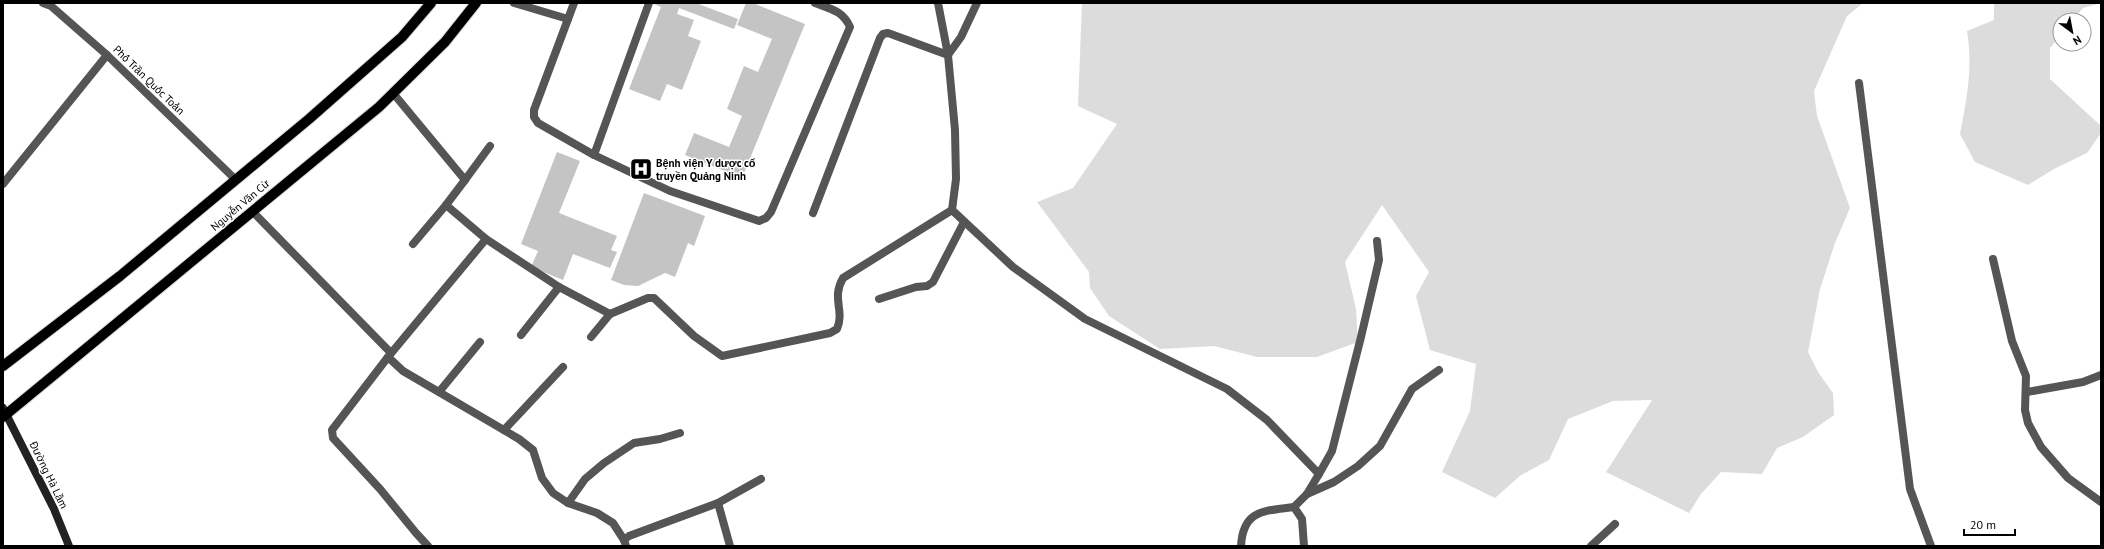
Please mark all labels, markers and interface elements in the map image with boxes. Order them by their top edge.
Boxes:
north arrow [2052,12,2092,52]
text: N [2071,33,2084,48]
street label: Phố Trần Quốc Toản [110,42,188,118]
hospital icon: Bệnh viện Y dược cổ truyền Quảng Ninh [628,156,654,182]
place label: Bệnh viện Y dược cổ truyền Quảng Ninh [656,156,756,183]
street label: Nguyễn Văn Cừ [208,176,273,234]
street label: Đường Hà Lầm [26,438,71,511]
scale bar [1964,511,2015,537]
text: 20 m [1970,517,1996,532]

